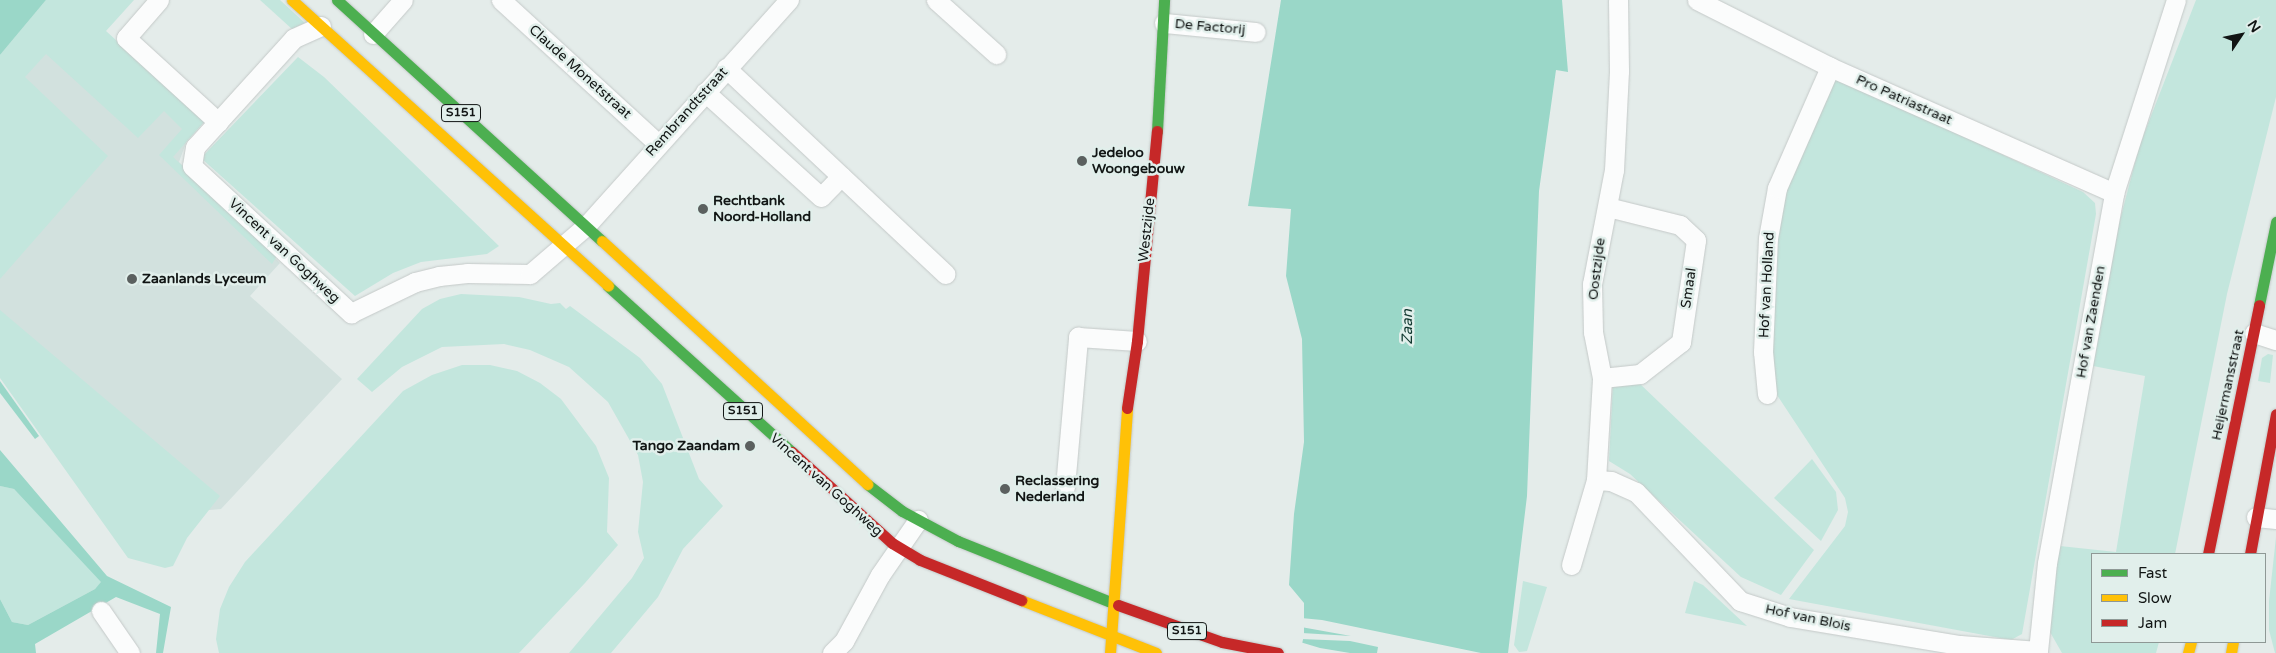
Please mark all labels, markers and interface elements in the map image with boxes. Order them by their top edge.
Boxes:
north arrow [2216,10,2266,60]
street label: De Factorij [1174,16,1246,38]
text: N [2244,17,2264,36]
street label: Claude Monetstraat [525,22,635,122]
street label: Rembrandtstraat [643,64,731,160]
street label: Pro Patriastraat [1853,71,1955,129]
road number: S151 [441,104,481,122]
place label: Jedeloo Woongebouw [1092,145,1185,178]
marker: Jedeloo Woongebouw [1076,155,1088,167]
place label: Rechtbank Noord-Holland [713,193,811,226]
street label: Vincent van Goghweg [225,195,343,307]
street label: Westzijde [1135,197,1159,263]
marker: Rechtbank Noord-Holland [697,203,709,215]
street label: Hof van Holland [1756,232,1778,338]
street label: Oostzijde [1585,237,1609,301]
street label: Hof van Zaenden [2073,265,2109,379]
street label: Smaal [1678,267,1700,309]
place label: Zaanlands Lyceum [142,271,266,287]
marker: Zaanlands Lyceum [126,273,138,285]
water label: Zaan [1399,309,1417,345]
street label: Heijermansstraat [2208,328,2248,442]
road number: S151 [723,402,763,421]
street label: Vincent van Goghweg [766,430,886,540]
place label: Tango Zaandam [632,438,740,454]
marker: Tango Zaandam [744,440,756,452]
place label: Reclassering Nederland [1015,473,1099,506]
marker: Reclassering Nederland [999,483,1011,495]
legend [2091,553,2266,643]
text: Fast [2138,564,2167,582]
text: Slow [2138,589,2172,607]
street label: Hof van Blois [1764,601,1852,635]
text: Jam [2138,614,2167,632]
road number: S151 [1167,622,1207,640]

